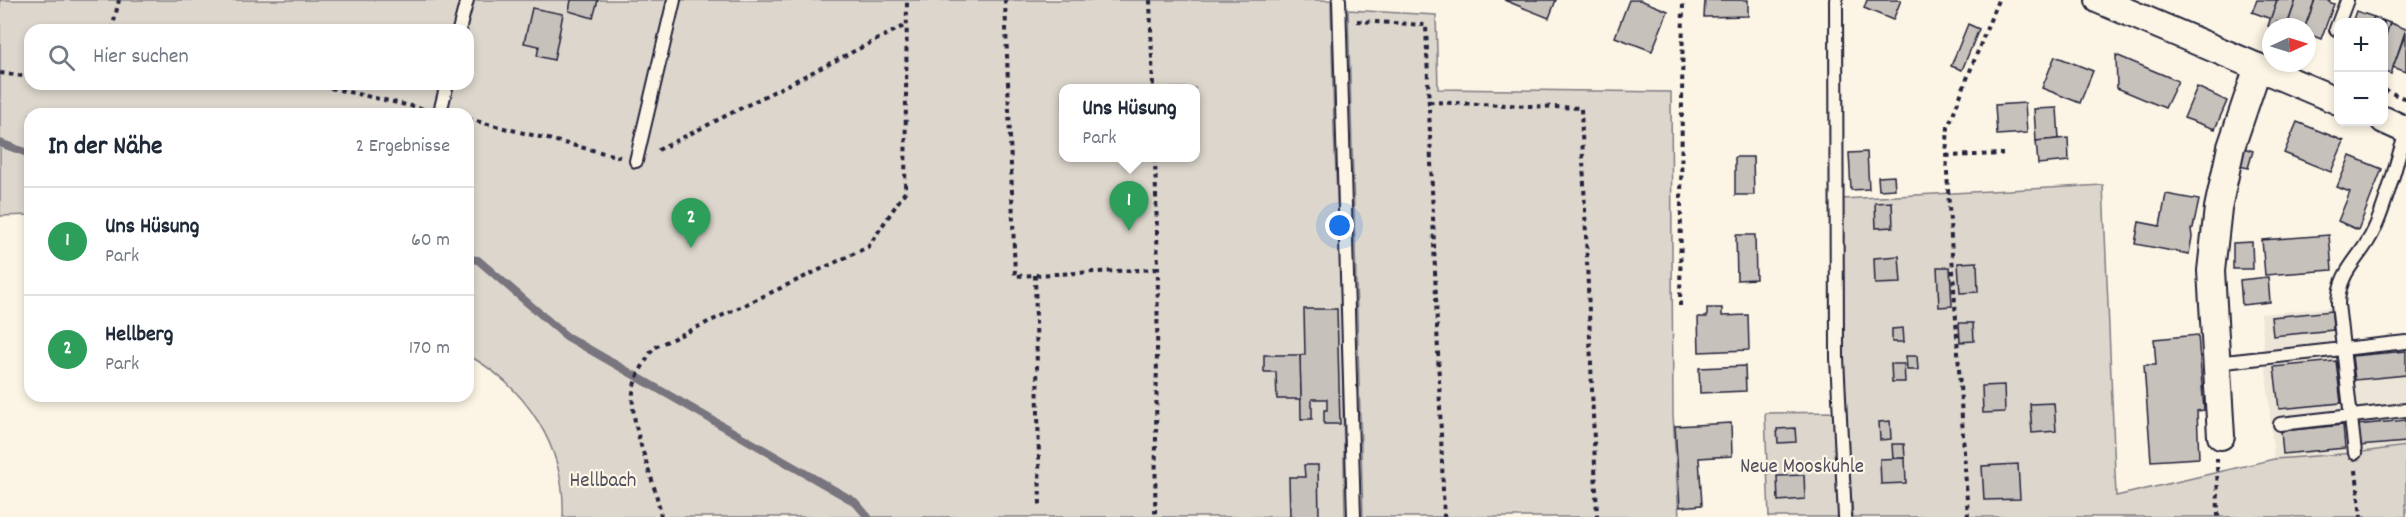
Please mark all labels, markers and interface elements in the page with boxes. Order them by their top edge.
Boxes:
north arrow [2262,18,2316,72]
map controls [2334,18,2388,126]
button: + [2334,18,2388,72]
search box [24,24,474,90]
icon: search [45,41,78,74]
text: Hier suchen [93,42,189,73]
button: − [2334,72,2388,126]
popup [1059,84,1200,162]
text: Uns Hüsung [1082,94,1177,125]
text: Park [1082,125,1116,153]
text: In der Nähe [48,129,162,166]
text: 2 Ergebnisse [355,133,450,161]
pin: 1 [1110,182,1148,231]
pin: 2 [672,198,710,248]
your location [1325,211,1354,240]
text: Uns Hüsung [105,212,199,243]
text: 1 [65,227,70,255]
text: 60 m [411,227,450,255]
text: Park [105,243,139,271]
text: Hellberg [105,320,173,351]
text: 2 [63,335,72,363]
text: 170 m [409,335,450,363]
text: Park [105,351,139,379]
park label: Neue Mooskuhle [1740,453,1864,483]
park label: Hellbach [570,467,637,497]

